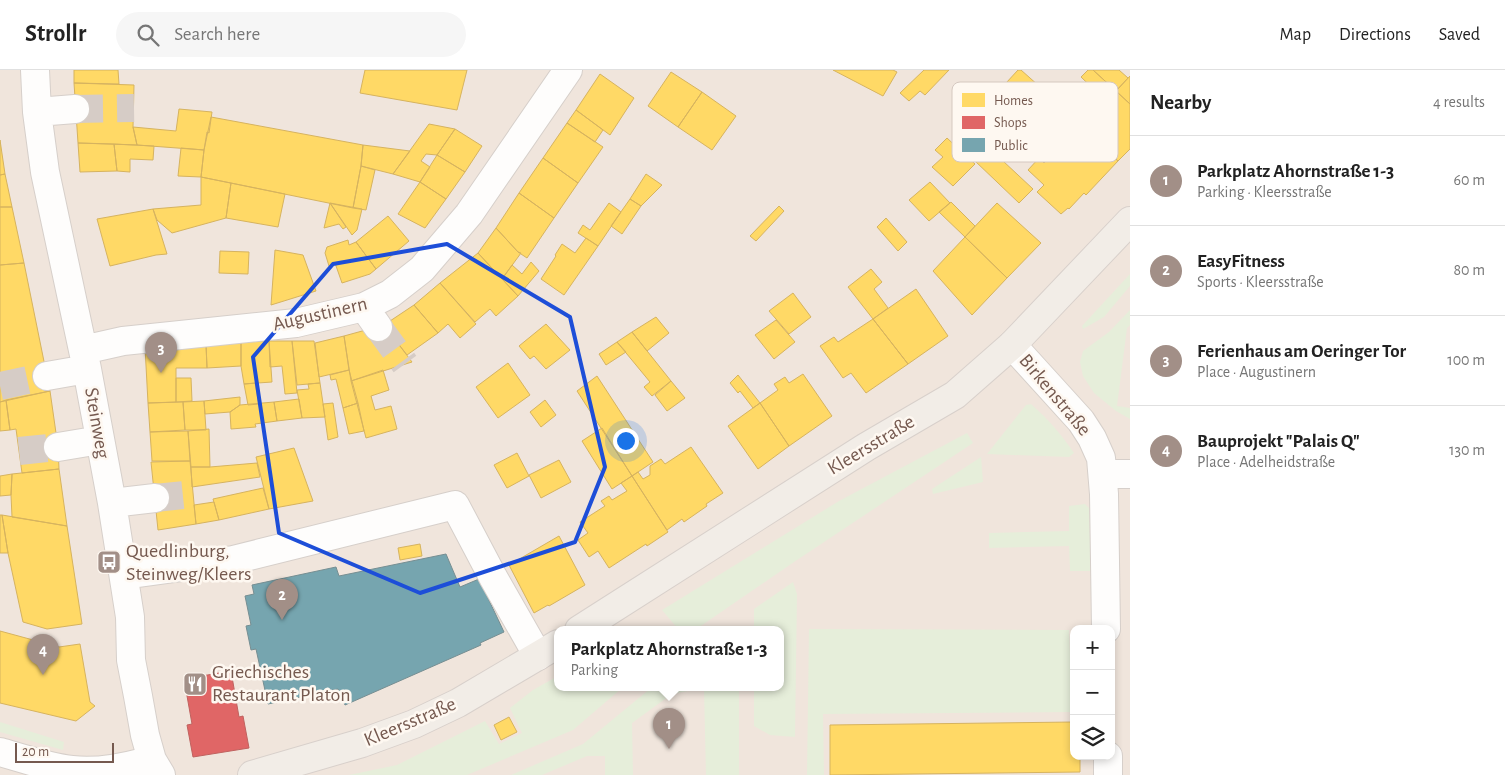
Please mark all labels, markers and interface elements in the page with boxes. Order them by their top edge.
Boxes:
search box [116,12,466,57]
icon: search [134,21,162,49]
text: Strollr [25,22,86,46]
text: Search here [174,25,260,44]
text: Map [1280,26,1311,44]
text: Directions [1339,26,1411,44]
text: Saved [1439,26,1480,44]
legend [952,82,1118,162]
text: Nearby [1150,92,1211,113]
text: Homes [994,94,1033,108]
text: 4 results [1433,94,1485,110]
text: Shops [994,116,1027,130]
text: Public [994,139,1028,153]
text: Parkplatz Ahornstraße 1-3 [1197,162,1394,181]
text: 1 [1163,172,1169,188]
text: 60 m [1454,172,1485,188]
text: Parking · Kleersstraße [1197,184,1332,200]
text: EasyFitness [1197,252,1285,271]
text: 2 [1162,262,1170,278]
text: 80 m [1454,262,1485,278]
text: Sports · Kleersstraße [1197,274,1324,290]
street label: Augustinern [271,293,369,335]
pin: 3 [145,332,177,373]
text: Ferienhaus am Oeringer Tor [1197,342,1406,361]
street label: Birkenstraße [1015,350,1095,440]
text: 3 [1163,352,1169,368]
text: 100 m [1447,352,1485,368]
text: Place · Augustinern [1197,364,1316,380]
street label: Steinweg [81,386,113,460]
street label: Kleersstraße [824,411,918,479]
your location [613,428,639,454]
text: Bauprojekt "Palais Q" [1197,432,1360,451]
text: 4 [1162,442,1170,458]
text: 130 m [1449,442,1485,458]
text: Place · Adelheidstraße [1197,454,1335,470]
place label: Quedlinburg, Steinweg/Kleers [126,541,251,584]
bus stop icon: Quedlinburg, Steinweg/Kleers [96,549,122,575]
pin: 2 [266,579,298,620]
map controls [1070,625,1115,760]
button: + [1070,625,1115,670]
popup [554,626,784,691]
pin: 4 [27,634,59,675]
text: Parkplatz Ahornstraße 1-3 [570,640,768,659]
place label: Griechisches Restaurant Platon [212,662,351,705]
text: Parking [570,662,618,678]
button: − [1070,670,1115,715]
restaurant icon: Griechisches Restaurant Platon [182,671,208,697]
street label: Kleersstraße [361,694,459,750]
pin: 1 [653,708,685,749]
button: layers [1070,715,1115,760]
scale bar [15,740,114,763]
text: 20 m [22,745,49,759]

